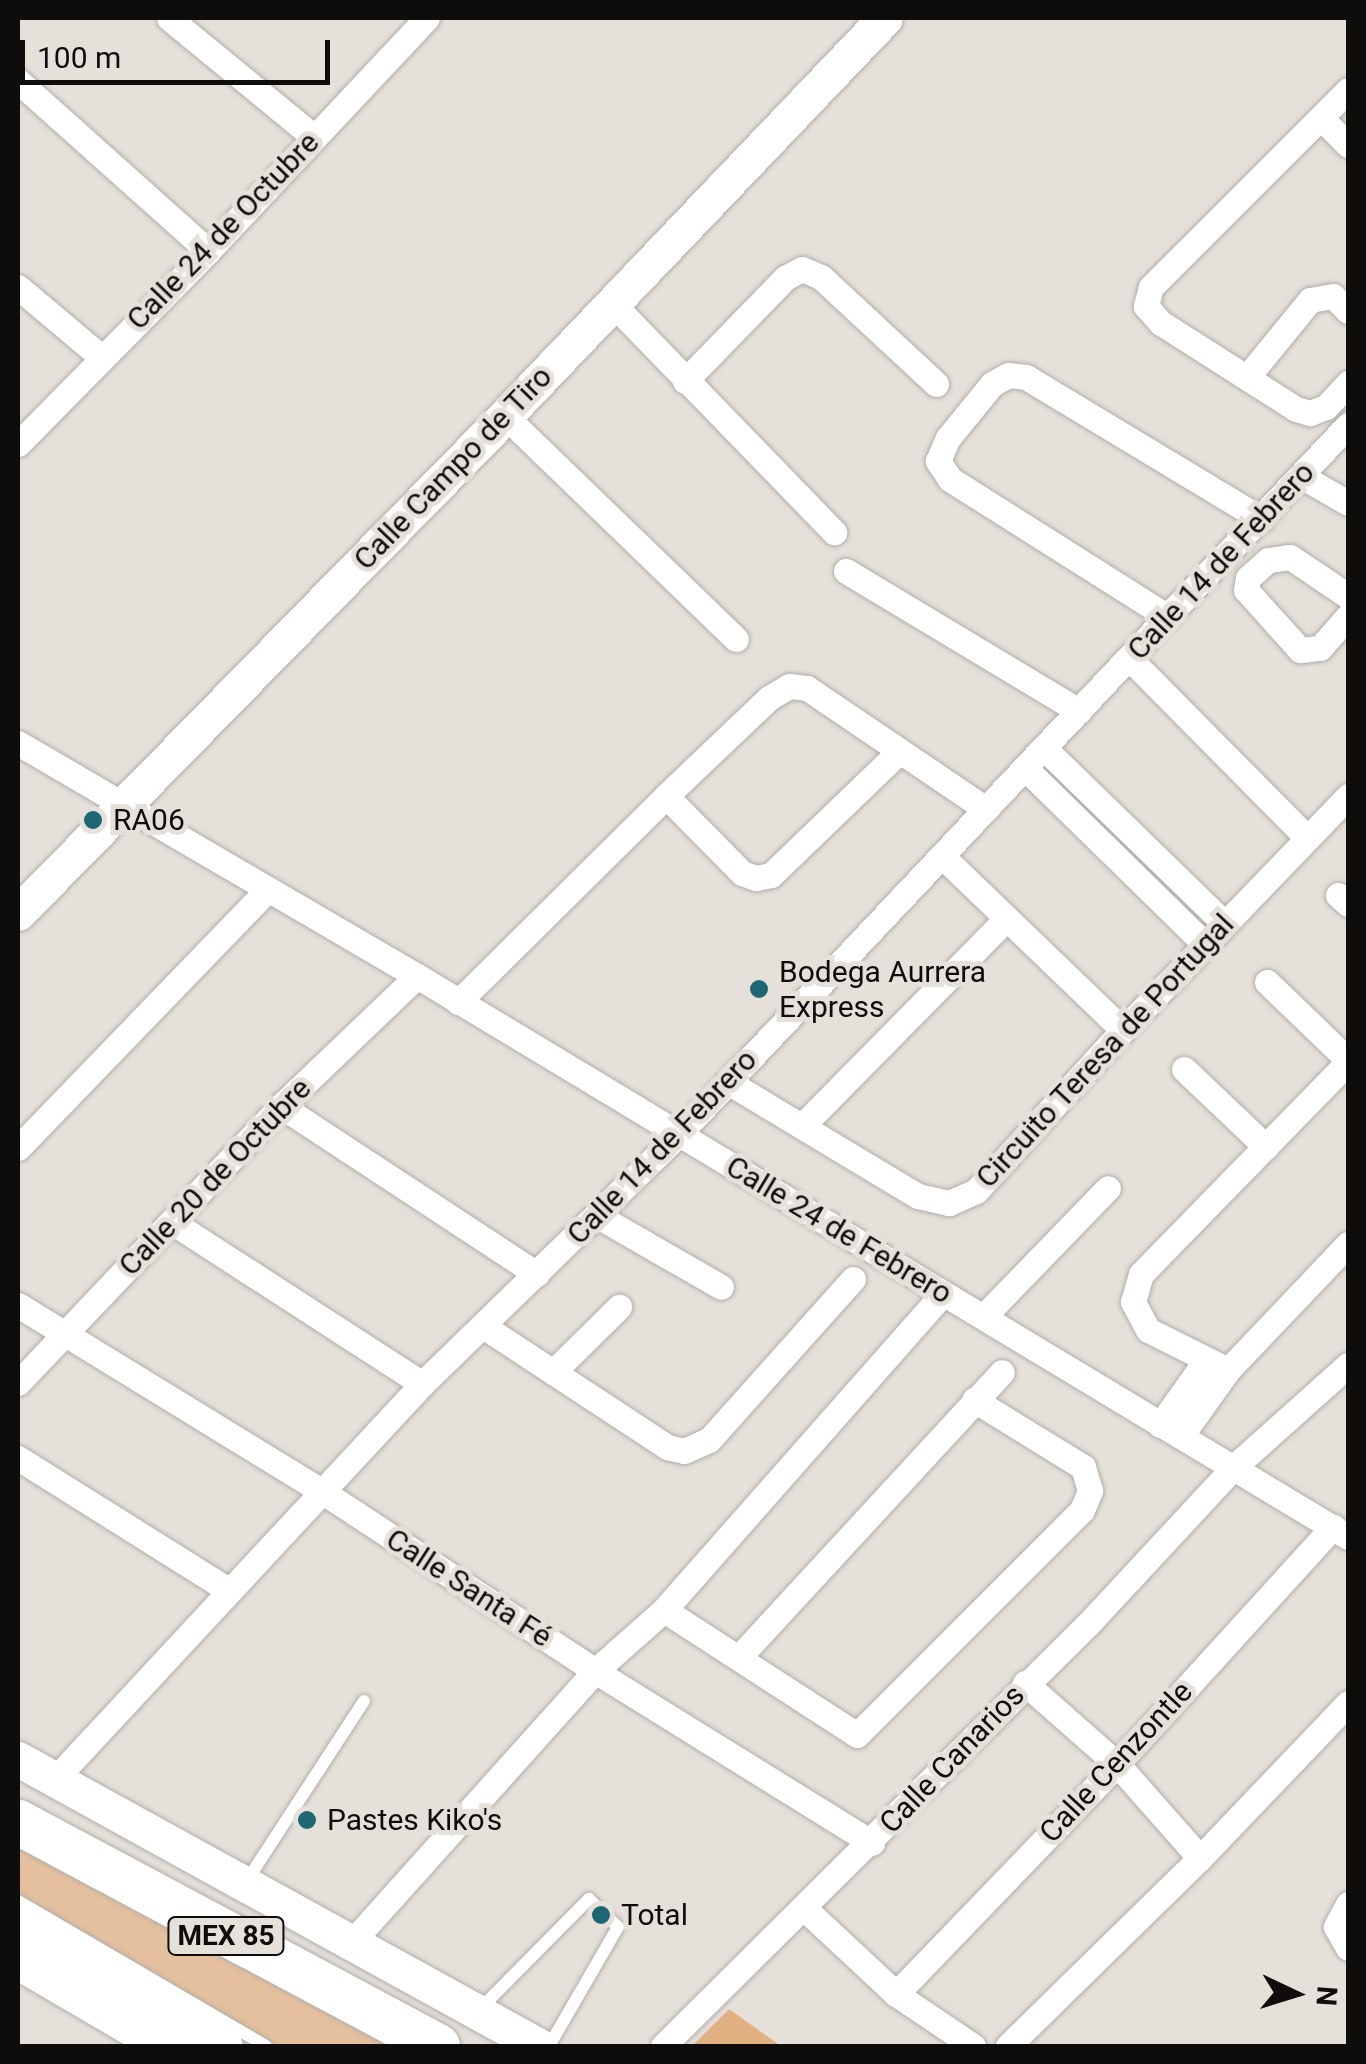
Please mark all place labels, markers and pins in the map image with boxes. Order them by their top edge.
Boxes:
place label: RA06 [113,802,185,838]
marker: RA06 [82,809,104,831]
place label: Bodega Aurrera Express [779,954,986,1024]
marker: Bodega Aurrera Express [748,978,770,1000]
place label: Pastes Kiko's [327,1802,502,1838]
marker: Pastes Kiko's [296,1809,318,1831]
place label: Total [621,1897,688,1933]
marker: Total [590,1904,612,1926]

